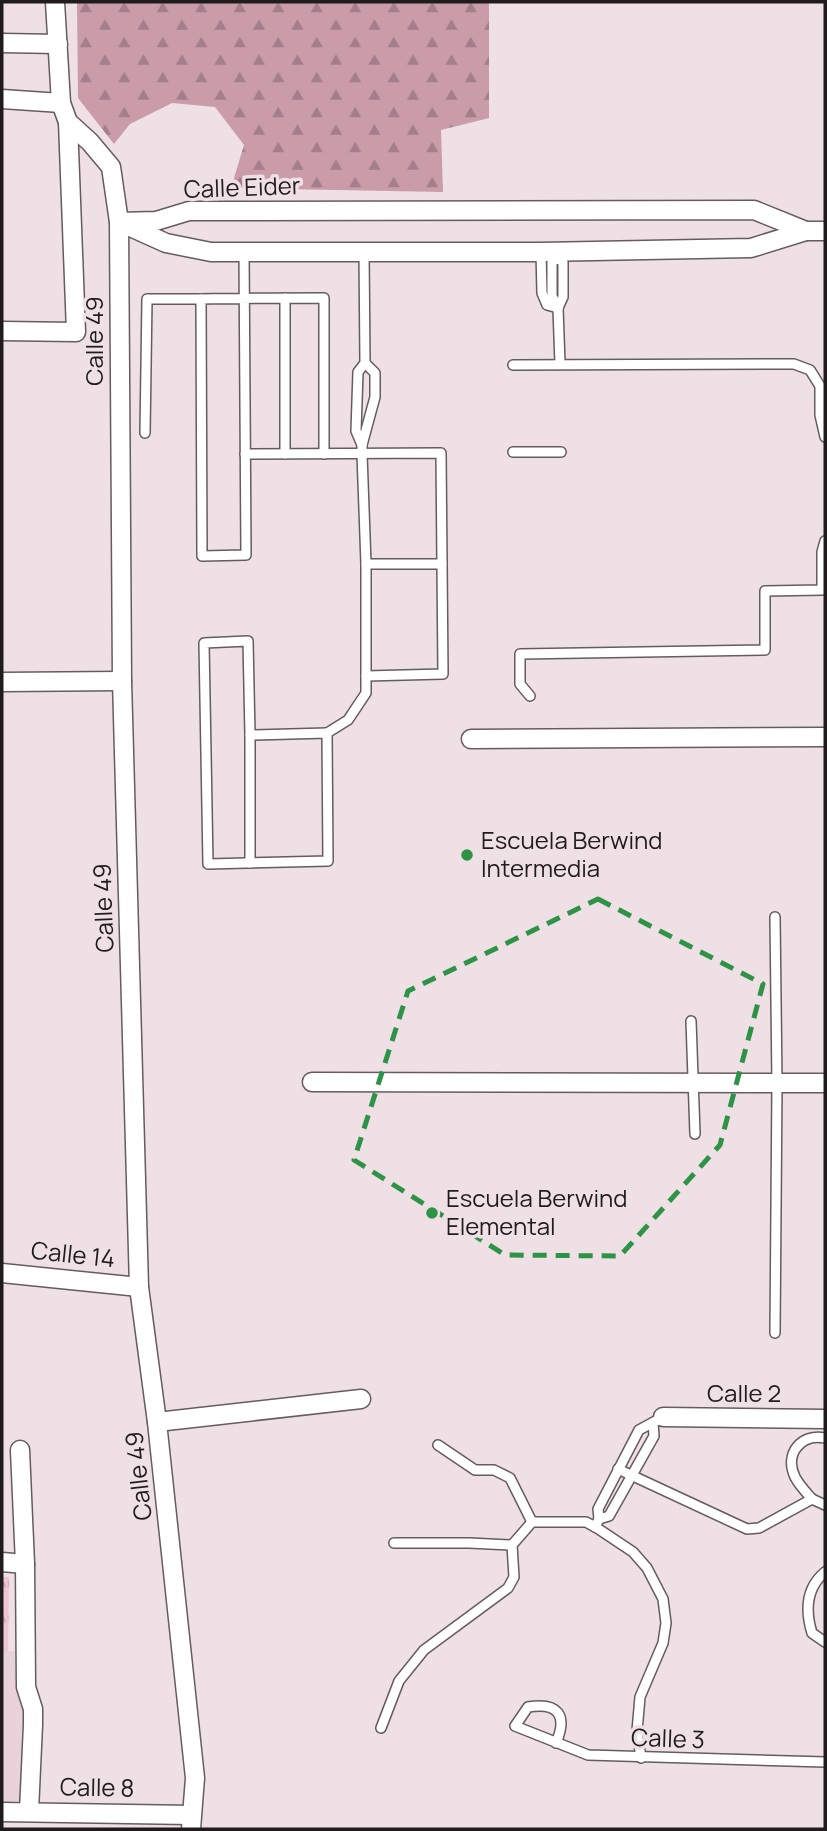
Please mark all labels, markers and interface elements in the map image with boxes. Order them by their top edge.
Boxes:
street label: Calle Eider [183,168,301,205]
street label: Calle 49 [77,296,110,386]
place label: Escuela Berwind Intermedia [481,823,662,884]
marker: Escuela Berwind Intermedia [459,847,475,863]
street label: Calle 49 [84,863,121,953]
place label: Escuela Berwind Elemental [446,1181,627,1242]
marker: Escuela Berwind Elemental [424,1205,440,1221]
street label: Calle 14 [30,1233,117,1274]
street label: Calle 2 [707,1376,781,1409]
street label: Calle 49 [116,1430,159,1522]
street label: Calle 3 [631,1720,706,1755]
street label: Calle 8 [60,1769,135,1804]

